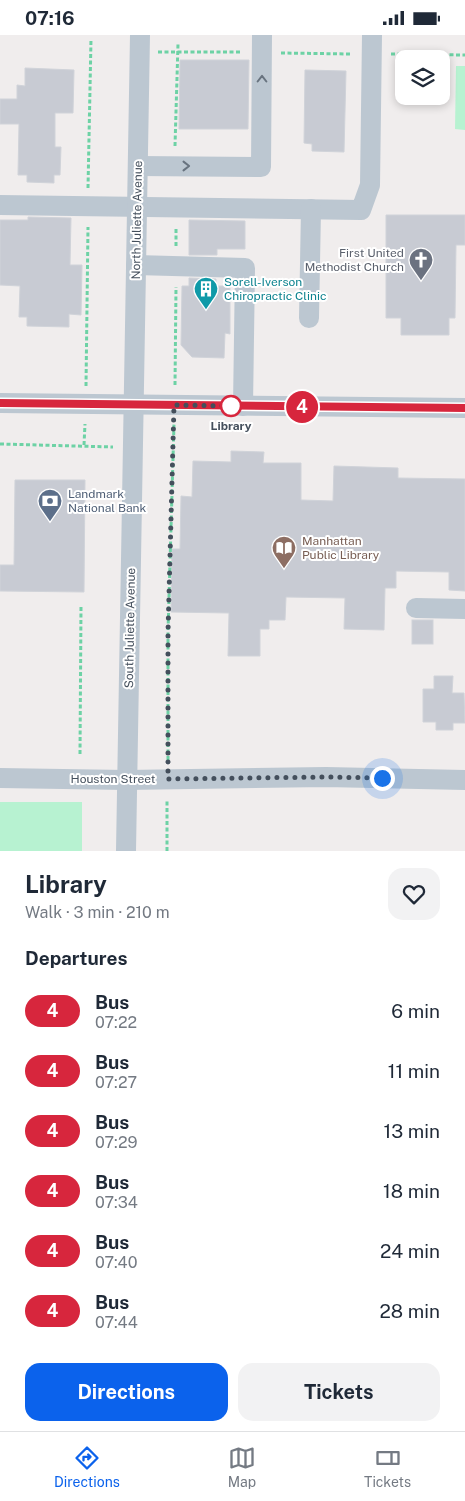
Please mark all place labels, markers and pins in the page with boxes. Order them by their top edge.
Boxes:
place label: First United Methodist Church [305,246,404,274]
church icon: First United Methodist Church [408,247,434,281]
place label: Sorell-Iverson Chiropractic Clinic [224,275,326,303]
building icon: Sorell-Iverson Chiropractic Clinic [193,276,219,310]
marker: Library [220,395,242,417]
place label: Library [211,419,252,433]
place label: Landmark National Bank [68,487,147,515]
bank icon: Landmark National Bank [37,488,63,522]
place label: Manhattan Public Library [302,534,380,562]
library icon: Manhattan Public Library [271,535,297,569]

